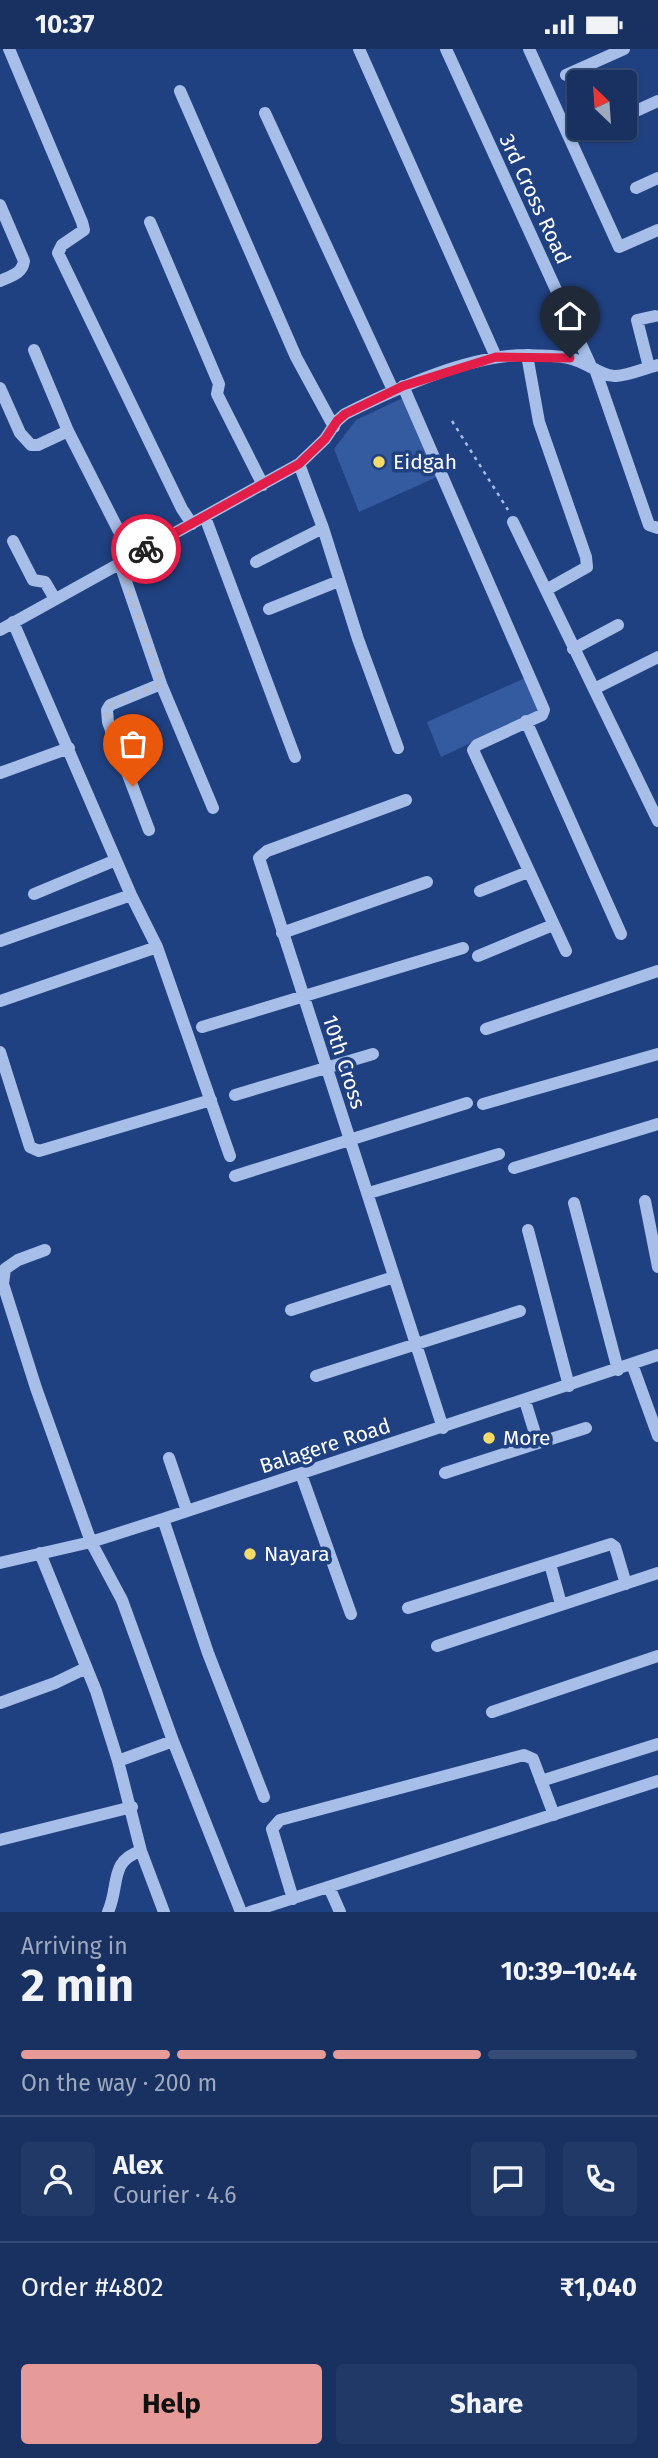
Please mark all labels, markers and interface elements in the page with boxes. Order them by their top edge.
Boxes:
text: 10:37 [35,9,95,40]
north arrow [567,70,637,140]
map controls [567,70,637,140]
street label: 3rd Cross Road [493,130,577,268]
pin [540,286,600,358]
icon: home [551,297,589,335]
place label: Eidgah [393,449,457,475]
marker: Eidgah [371,454,387,470]
courier [111,514,181,584]
icon: bike [127,530,165,568]
pin [103,714,163,786]
icon: bag [114,725,152,763]
street label: 10th Cross [317,1012,371,1112]
street label: Balagere Road [256,1413,394,1479]
place label: More [503,1425,551,1451]
marker: More [481,1430,497,1446]
place label: Nayara [264,1541,330,1567]
marker: Nayara [242,1546,258,1562]
text: Arriving in [21,1932,128,1960]
text: 10:39–10:44 [501,1956,637,1987]
text: 2 min [21,1958,134,2013]
text: On the way · 200 m [21,2069,217,2097]
button: person [21,2142,95,2216]
button: chat [471,2142,545,2216]
button: phone [563,2142,637,2216]
text: Alex [113,2150,163,2181]
text: Courier · 4.6 [113,2181,237,2209]
text: Order #4802 [21,2272,164,2303]
text: ₹1,040 [560,2272,637,2303]
button: Help [21,2364,322,2444]
button: Share [336,2364,637,2444]

